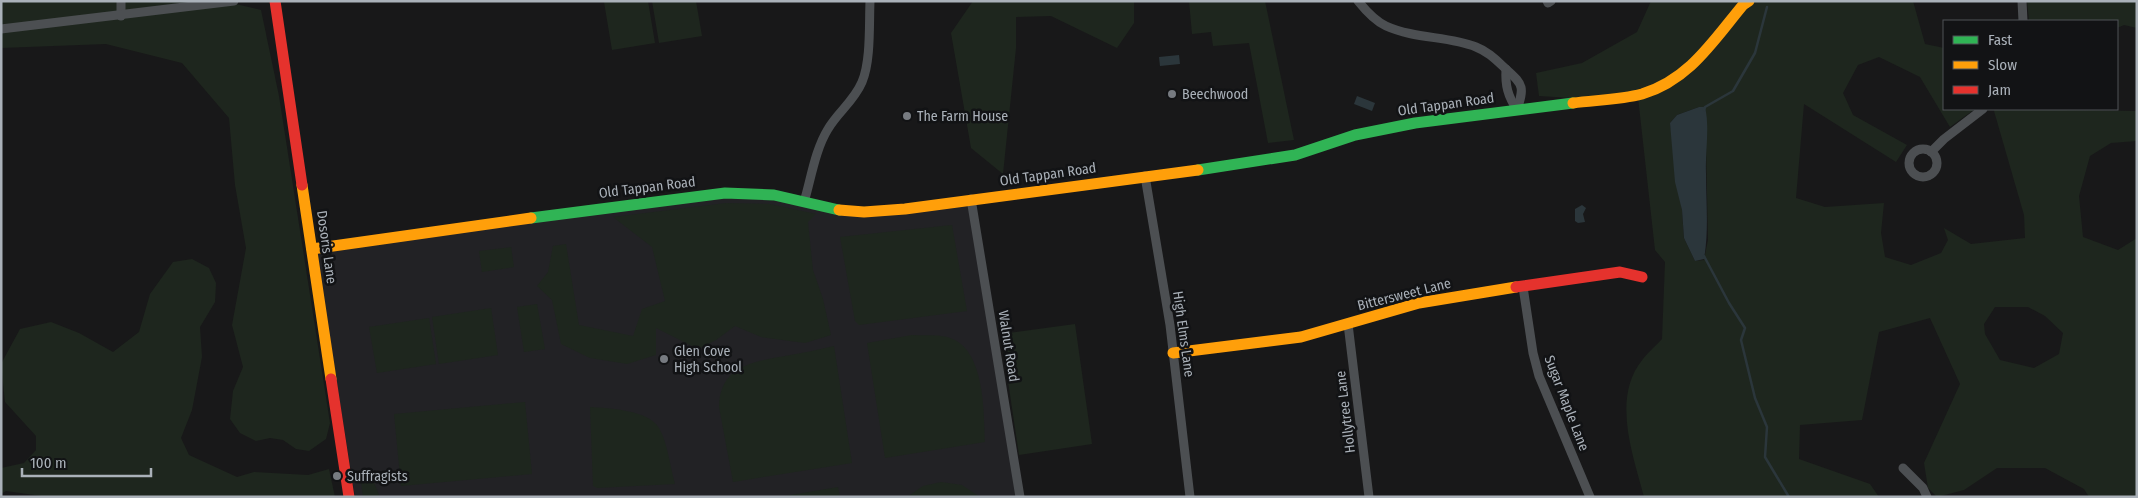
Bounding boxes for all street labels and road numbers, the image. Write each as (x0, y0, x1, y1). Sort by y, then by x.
street label: Old Tappan Road (1397, 89, 1495, 120)
street label: Old Tappan Road (999, 159, 1097, 190)
street label: Old Tappan Road (598, 173, 696, 202)
street label: Dosoris Lane (313, 209, 340, 285)
street label: Bittersweet Lane (1356, 275, 1453, 314)
street label: High Elms Lane (1169, 290, 1198, 378)
street label: Walnut Road (994, 309, 1023, 383)
street label: Sugar Maple Lane (1541, 353, 1593, 453)
street label: Hollytree Lane (1332, 370, 1359, 454)

